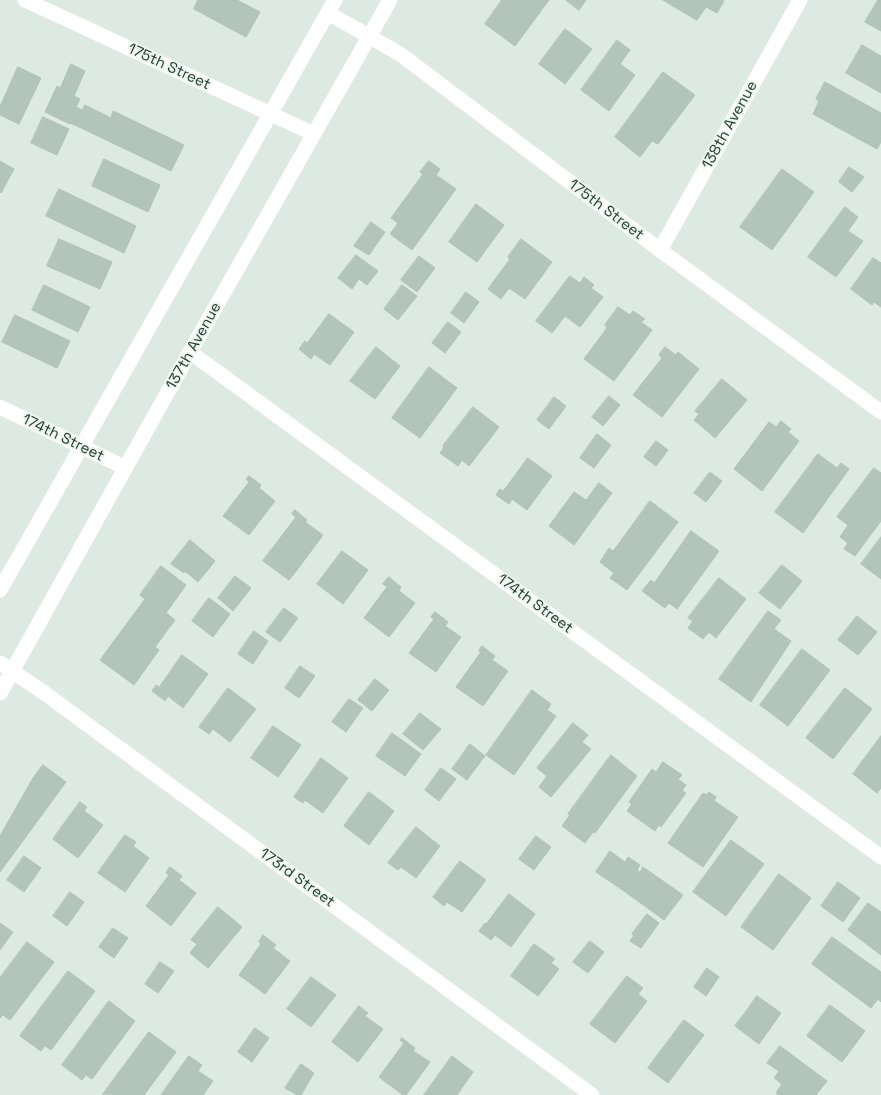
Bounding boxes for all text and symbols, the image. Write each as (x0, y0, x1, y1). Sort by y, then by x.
street label: 175th Street (125, 40, 213, 94)
street label: 138th Avenue (698, 78, 762, 172)
street label: 175th Street (565, 176, 647, 244)
street label: 137th Avenue (163, 299, 225, 393)
street label: 174th Street (19, 410, 107, 466)
street label: 174th Street (494, 571, 576, 637)
street label: 173rd Street (256, 845, 338, 911)

